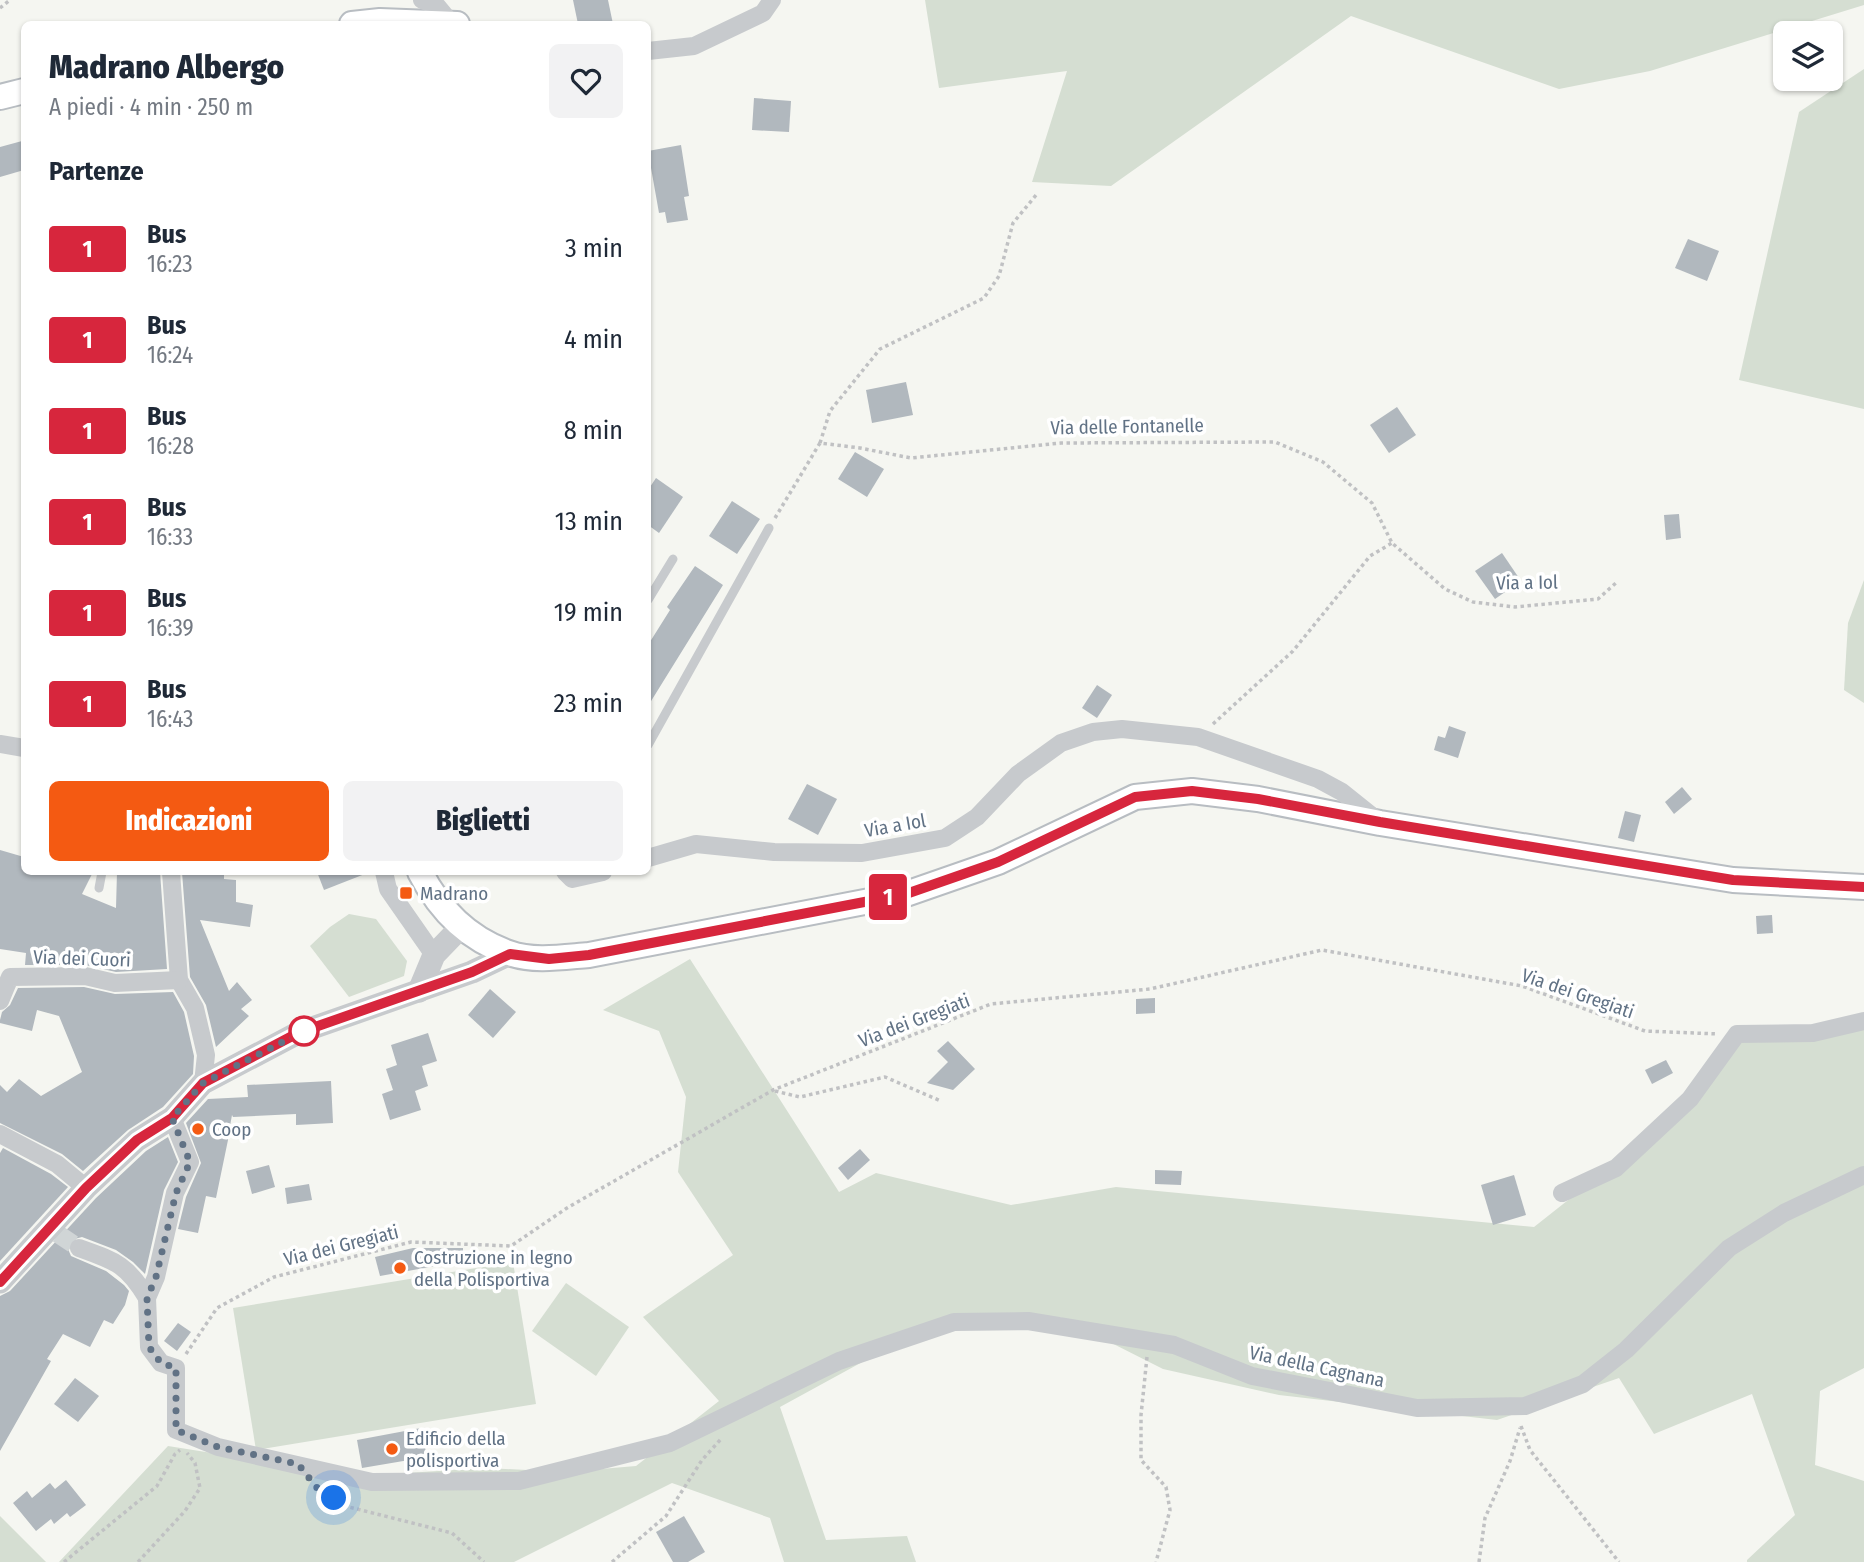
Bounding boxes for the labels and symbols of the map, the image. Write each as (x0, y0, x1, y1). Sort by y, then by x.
street label: Via delle Fontanelle (1050, 414, 1204, 439)
street label: Via a Iol (1496, 570, 1558, 595)
street label: Via a Iol (863, 809, 928, 842)
line badge: 1 (865, 874, 911, 920)
place label: Madrano (420, 882, 488, 905)
marker: Madrano (398, 885, 414, 901)
street label: Via dei Cuori (33, 945, 131, 972)
street label: Via dei Gregiati (1519, 963, 1637, 1023)
street label: Via dei Gregiati (855, 989, 973, 1052)
unlabelled marker (289, 1016, 319, 1046)
place label: Coop (212, 1118, 251, 1141)
marker: Coop (190, 1121, 206, 1137)
street label: Via dei Gregiati (281, 1220, 401, 1271)
place label: Costruzione in legno della Polisportiva (414, 1246, 573, 1291)
marker: Costruzione in legno della Polisportiva (392, 1260, 408, 1276)
street label: Via della Cagnana (1247, 1341, 1387, 1392)
place label: Edificio della polisportiva (406, 1427, 506, 1472)
marker: Edificio della polisportiva (384, 1441, 400, 1457)
your location (316, 1480, 351, 1515)

